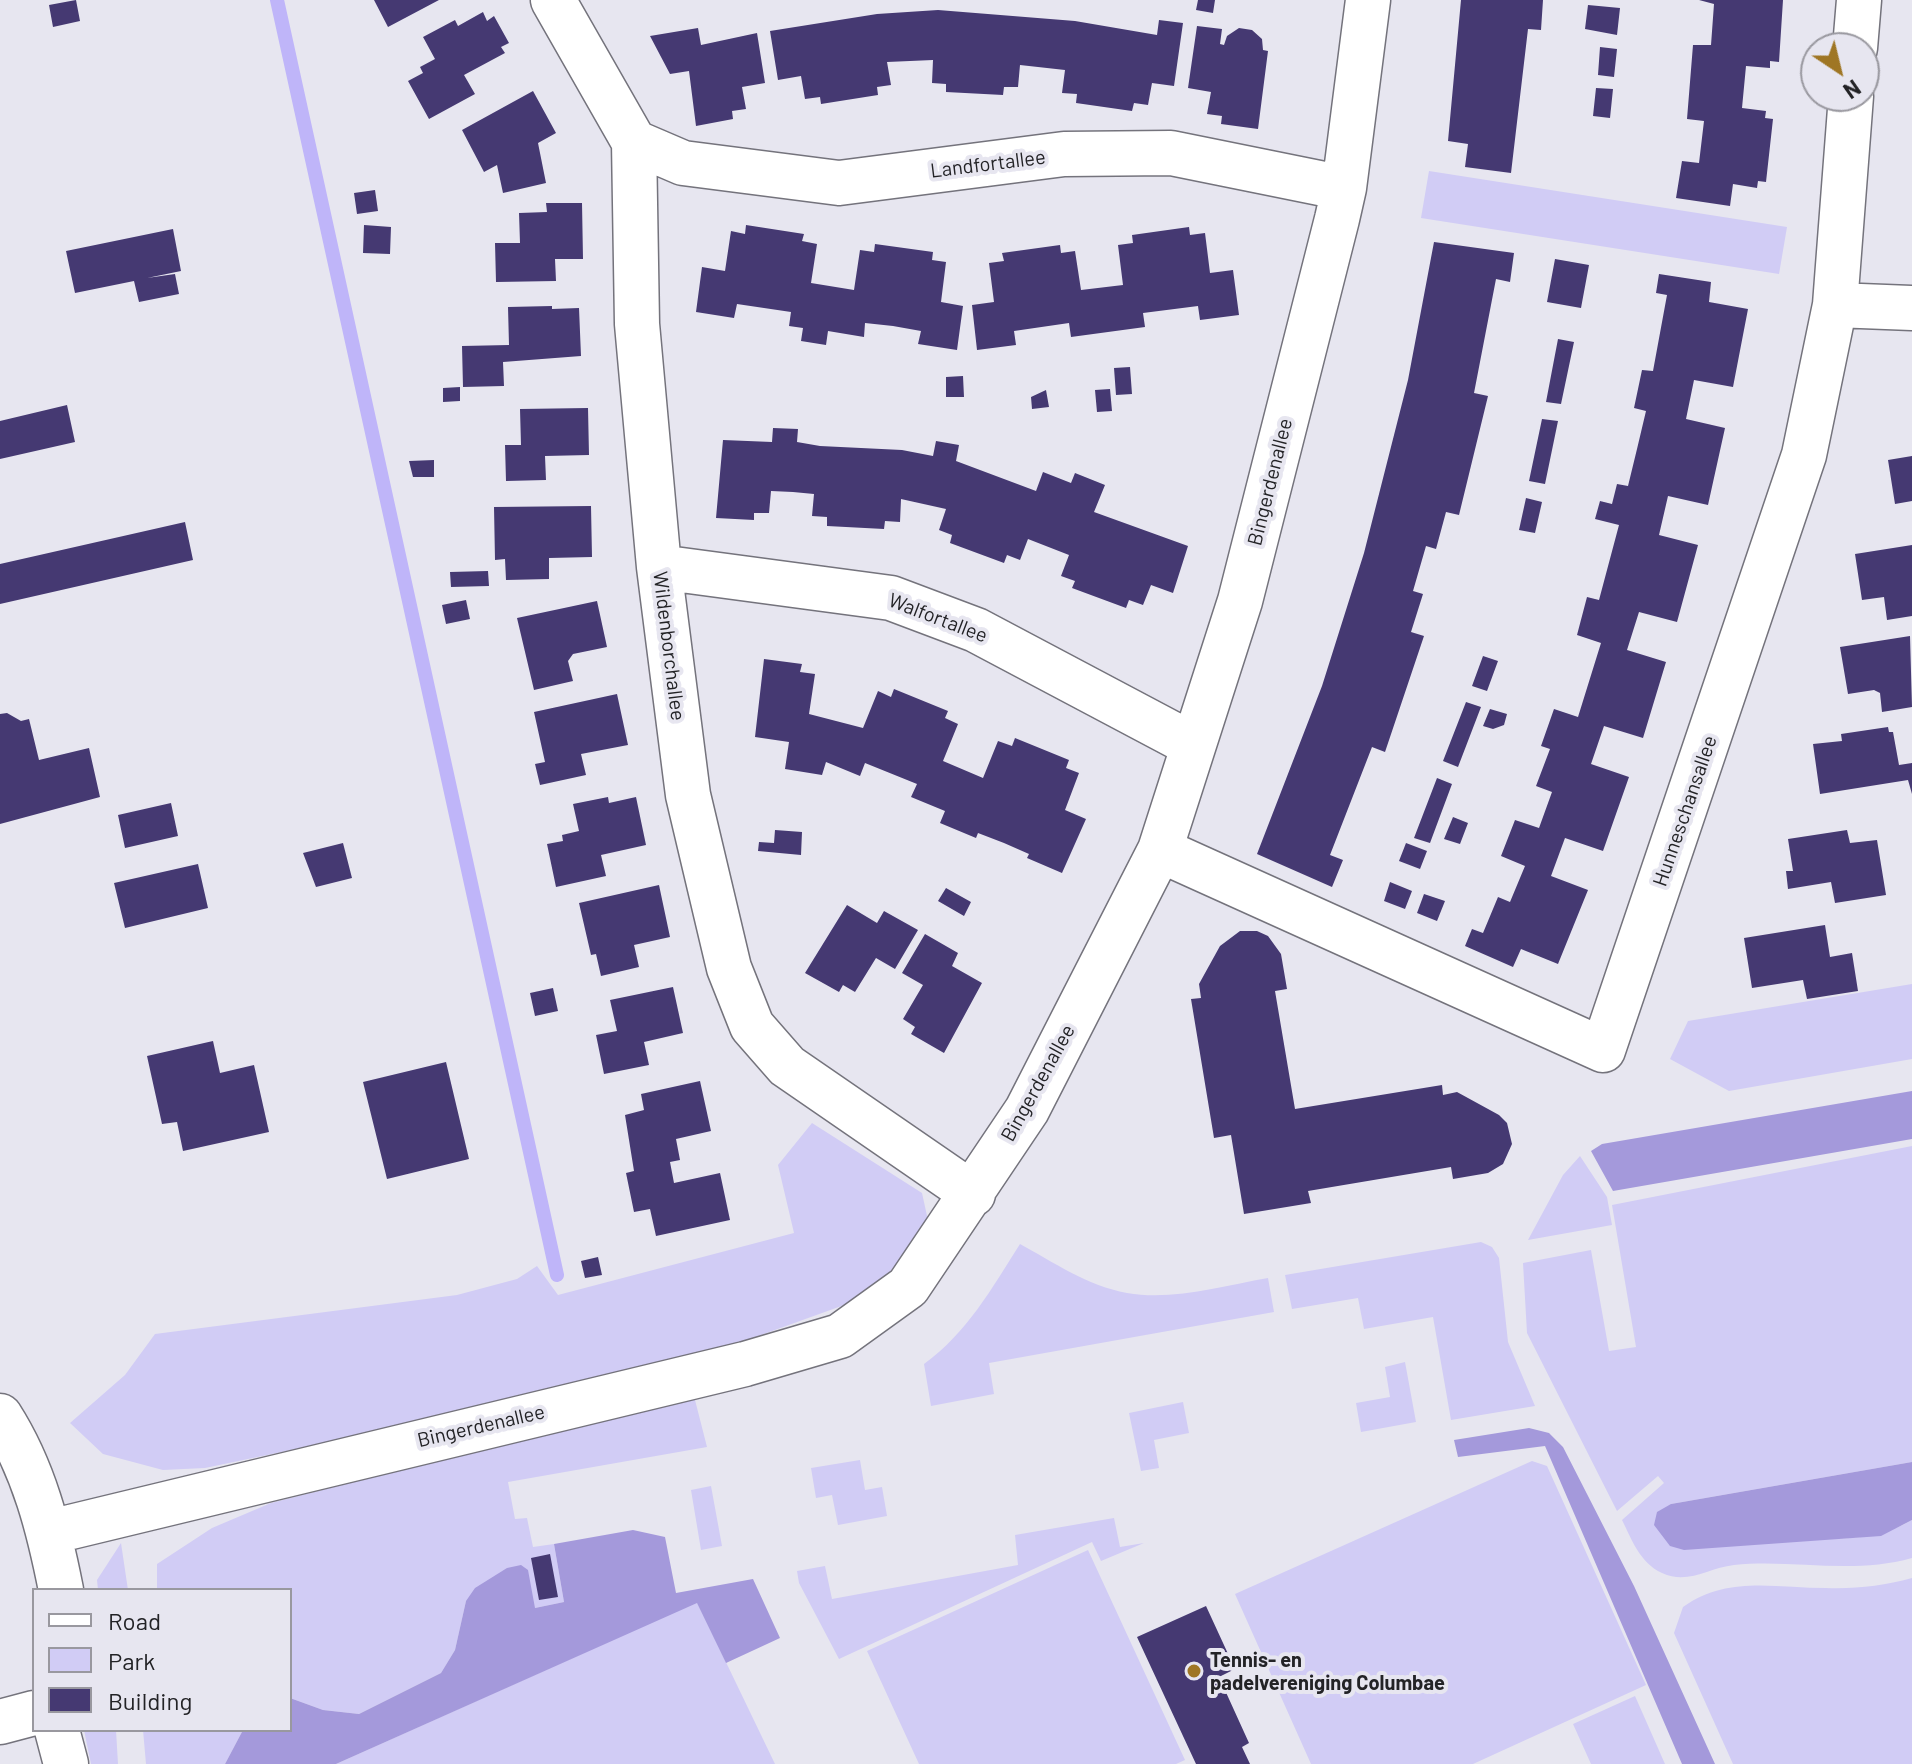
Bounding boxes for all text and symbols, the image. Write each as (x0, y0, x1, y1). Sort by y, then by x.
north arrow (1800, 32, 1880, 112)
text: N (1839, 75, 1866, 105)
street label: Landfortallee (929, 145, 1047, 183)
street label: Bingerdenallee (1243, 416, 1297, 548)
street label: Wildenborchallee (648, 570, 690, 722)
street label: Walfortallee (885, 588, 991, 648)
street label: Hunneschansallee (1648, 732, 1722, 890)
street label: Bingerdenallee (996, 1020, 1080, 1146)
street label: Bingerdenallee (415, 1400, 547, 1452)
legend (32, 1588, 292, 1732)
text: Road (108, 1606, 161, 1635)
text: Park (108, 1646, 155, 1675)
place label: Tennis- en padelvereniging Columbae (1210, 1648, 1445, 1695)
marker: Tennis- en padelvereniging Columbae (1185, 1662, 1203, 1680)
text: Building (108, 1686, 192, 1715)

